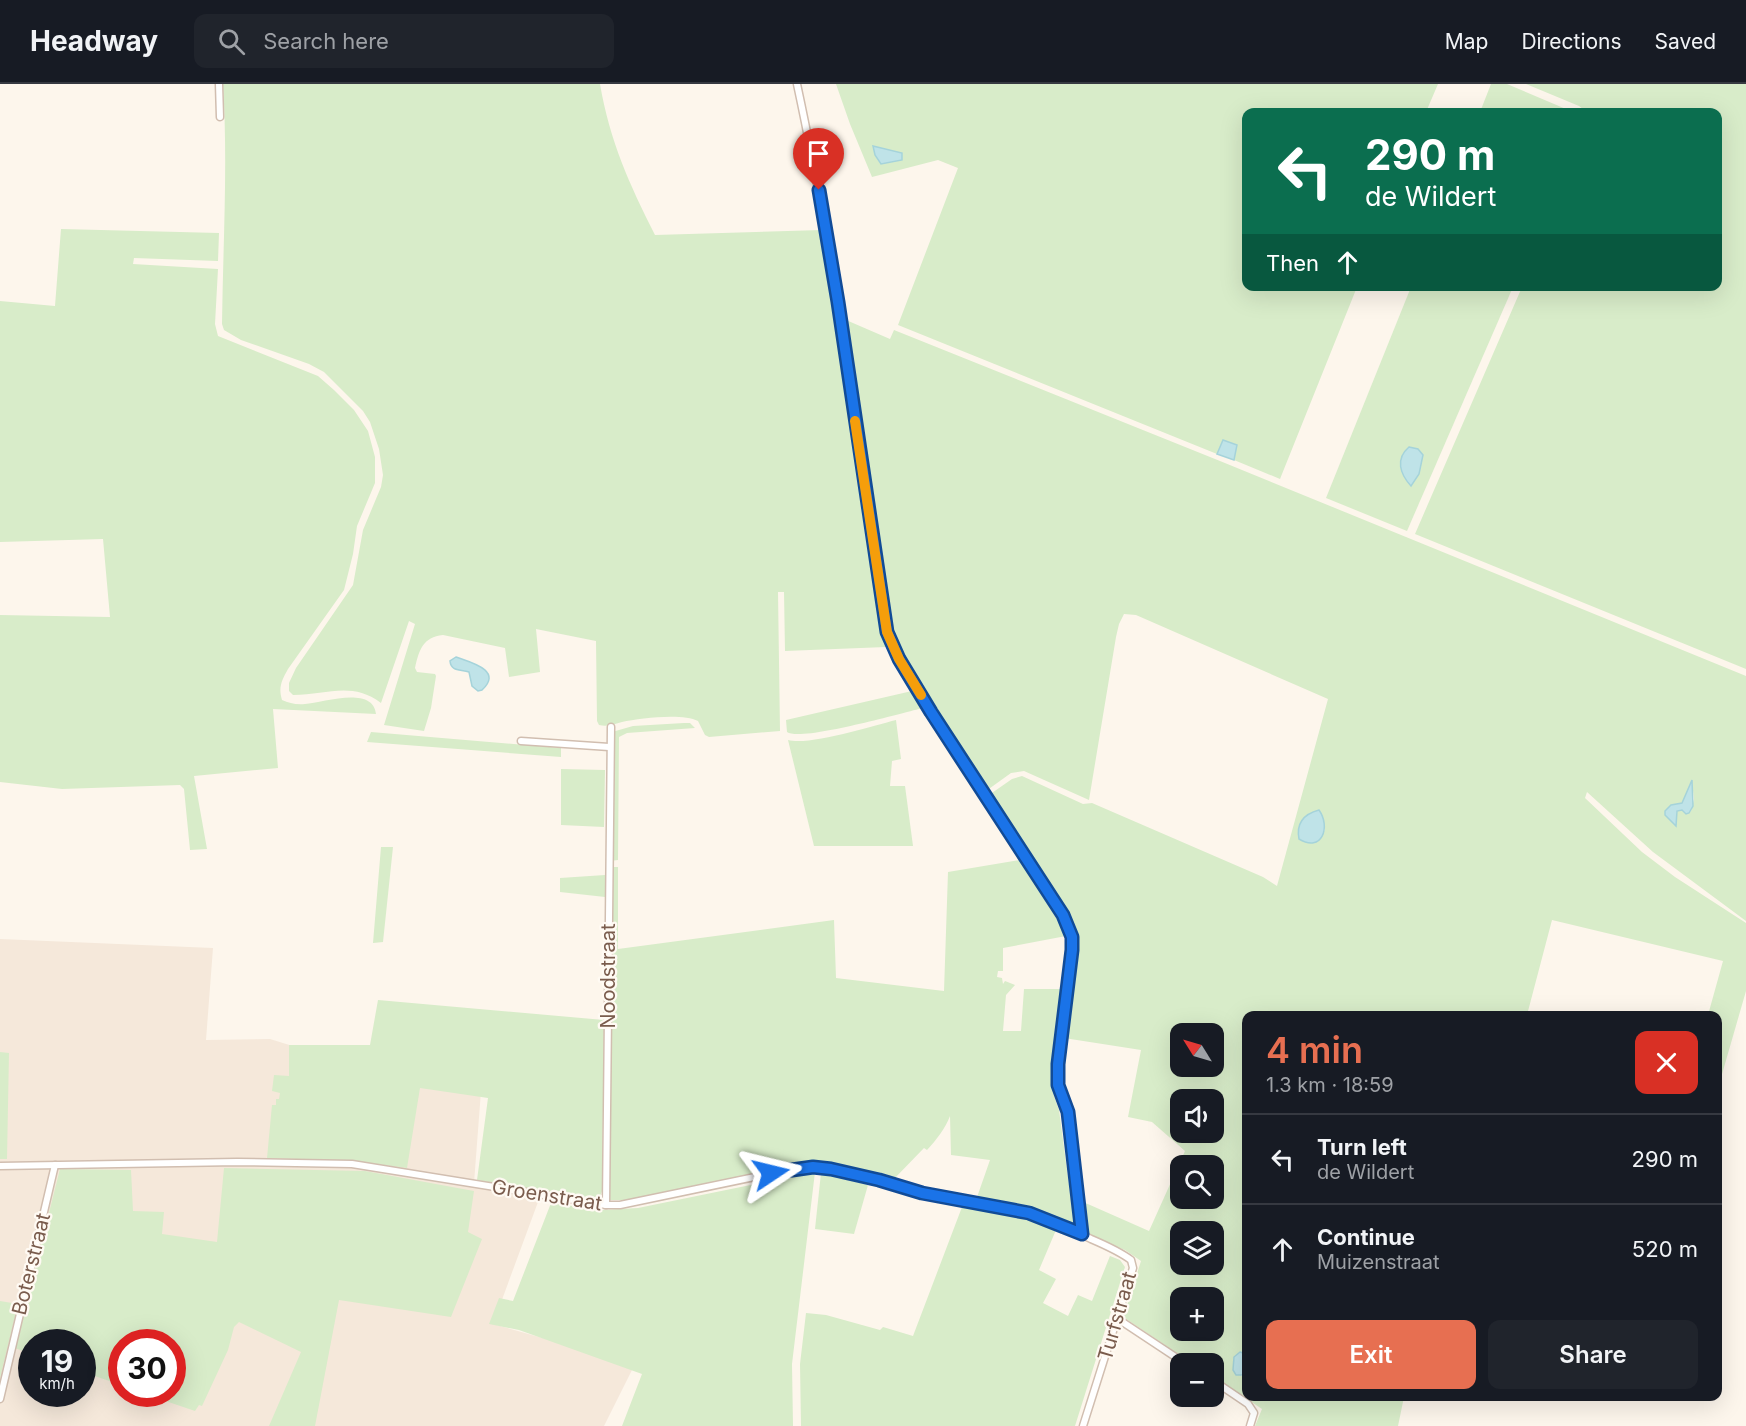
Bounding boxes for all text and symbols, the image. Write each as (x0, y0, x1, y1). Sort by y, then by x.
search box (194, 14, 614, 68)
text: Headway (30, 24, 158, 58)
icon: search (215, 25, 248, 58)
text: Search here (263, 28, 389, 54)
text: Map (1445, 29, 1488, 54)
text: Directions (1521, 29, 1622, 54)
text: Saved (1655, 29, 1716, 54)
pin (793, 128, 844, 190)
text: 290 m (1365, 129, 1495, 180)
icon: left (1266, 132, 1344, 210)
icon: arrive (802, 137, 835, 170)
text: de Wildert (1365, 180, 1496, 213)
icon: ahead (1331, 246, 1364, 279)
text: Then (1266, 250, 1319, 276)
street label: Noodstraat (596, 923, 620, 1028)
north arrow (1170, 1023, 1224, 1077)
map controls (1170, 1023, 1224, 1407)
text: 4 min (1266, 1028, 1363, 1072)
button: close (1635, 1031, 1698, 1094)
text: 1.3 km · 18:59 (1266, 1073, 1394, 1097)
button: sound (1170, 1089, 1224, 1143)
text: Turn left (1317, 1134, 1407, 1160)
position arrow (739, 1141, 803, 1205)
icon: left (1266, 1143, 1299, 1176)
text: 290 m (1632, 1146, 1698, 1172)
button: search (1170, 1155, 1224, 1209)
text: de Wildert (1317, 1160, 1414, 1184)
street label: Groenstraat (490, 1174, 604, 1216)
street label: Boterstraat (7, 1210, 55, 1317)
button: layers (1170, 1221, 1224, 1275)
text: Continue (1317, 1224, 1415, 1250)
icon: ahead (1266, 1233, 1299, 1266)
text: 520 m (1632, 1236, 1698, 1262)
text: Muizenstraat (1317, 1250, 1440, 1274)
street label: Turfstraat (1093, 1268, 1141, 1363)
button: + (1170, 1287, 1224, 1341)
button: Exit (1266, 1320, 1476, 1389)
button: Share (1488, 1320, 1698, 1389)
speed limit sign: 30 (108, 1329, 186, 1407)
text: 19 (41, 1343, 73, 1379)
button: − (1170, 1353, 1224, 1407)
text: km/h (39, 1374, 75, 1393)

